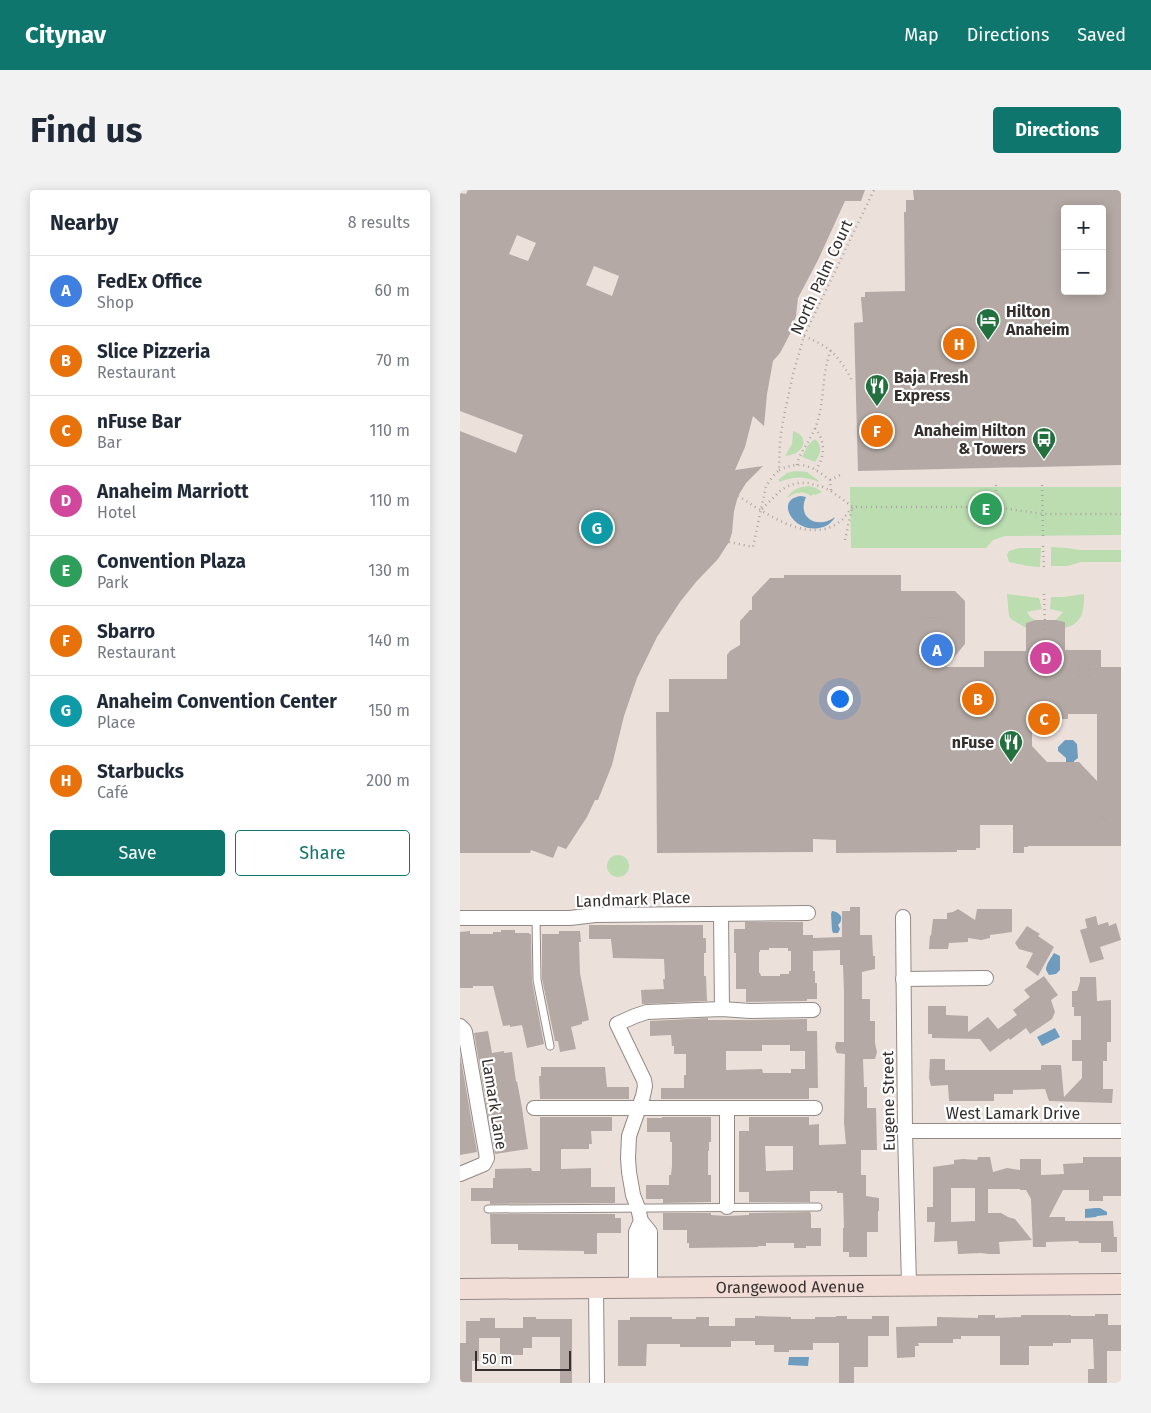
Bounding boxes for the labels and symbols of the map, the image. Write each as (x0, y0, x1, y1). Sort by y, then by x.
street label: North Palm Court (786, 216, 857, 338)
place label: Hilton Anaheim (1005, 302, 1070, 339)
hotel icon: Hilton Anaheim (975, 307, 1001, 341)
pin: H (943, 325, 975, 363)
place label: Baja Fresh Express (894, 368, 969, 405)
restaurant icon: Baja Fresh Express (864, 373, 890, 407)
pin: F (861, 412, 893, 450)
place label: Anaheim Hilton & Towers (913, 421, 1026, 458)
bus stop icon: Anaheim Hilton & Towers (1031, 426, 1057, 460)
pin: E (970, 490, 1002, 528)
pin: G (581, 509, 613, 547)
pin: A (921, 631, 953, 669)
pin: D (1030, 639, 1062, 677)
pin: B (962, 680, 994, 718)
your location (827, 686, 853, 712)
pin: C (1028, 700, 1060, 738)
restaurant icon: nFuse (998, 729, 1024, 763)
place label: nFuse (952, 733, 994, 752)
street label: Landmark Place (575, 888, 691, 911)
street label: Eugene Street (878, 1051, 899, 1151)
street label: Lamark Lane (478, 1057, 511, 1151)
street label: West Lamark Drive (946, 1104, 1080, 1123)
street label: Orangewood Avenue (716, 1277, 864, 1297)
scale bar (475, 1348, 571, 1371)

